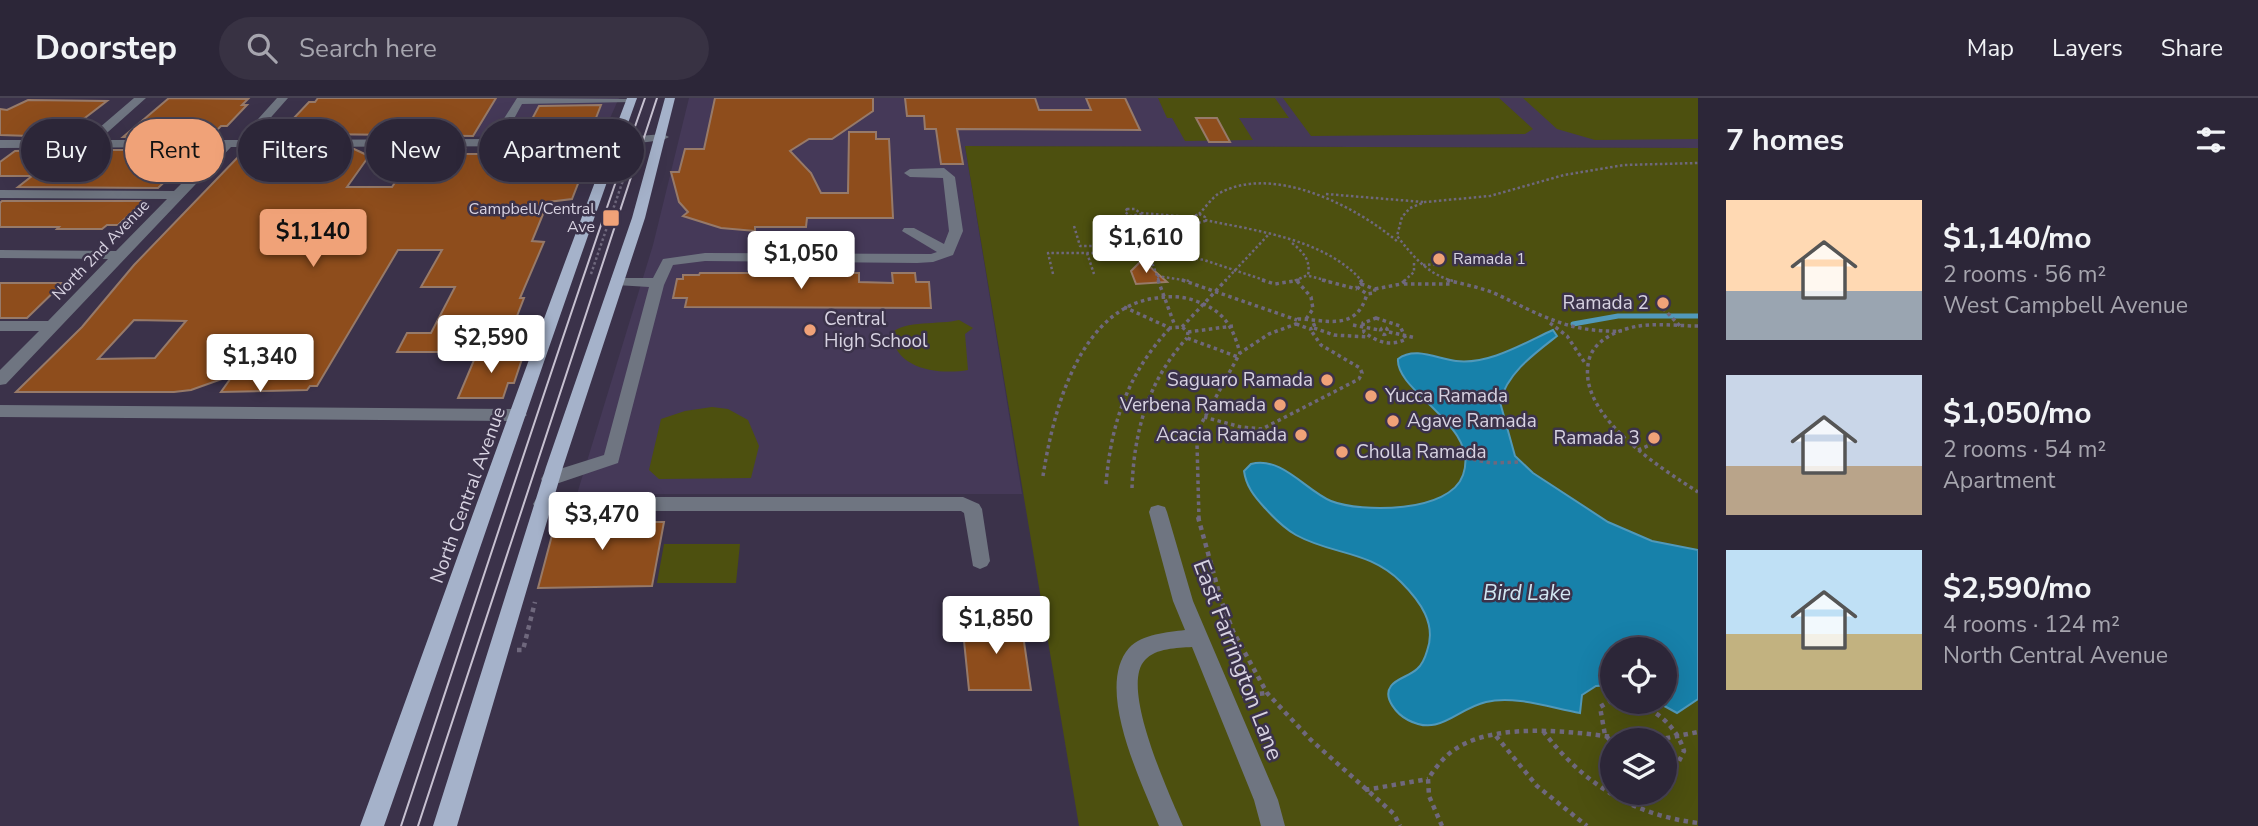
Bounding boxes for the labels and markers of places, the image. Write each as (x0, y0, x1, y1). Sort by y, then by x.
place label: Campbell/Central Ave (468, 198, 595, 238)
marker: Campbell/Central Ave (601, 208, 621, 228)
pin: $1,140 (256, 209, 370, 269)
pin: $1,610 (1089, 216, 1203, 275)
pin: $1,050 (744, 232, 858, 291)
place label: Ramada 1 (1453, 248, 1526, 270)
marker: Ramada 1 (1431, 251, 1447, 267)
place label: Ramada 2 (1562, 290, 1649, 316)
marker: Ramada 2 (1655, 295, 1671, 311)
place label: Central High School (824, 306, 928, 354)
pin: $2,590 (434, 316, 548, 375)
marker: Central High School (802, 322, 818, 338)
pin: $1,340 (203, 334, 317, 394)
place label: Saguaro Ramada (1167, 367, 1313, 393)
marker: Saguaro Ramada (1319, 372, 1335, 388)
place label: Yucca Ramada (1384, 383, 1508, 409)
marker: Yucca Ramada (1363, 388, 1379, 404)
place label: Verbena Ramada (1119, 392, 1266, 418)
marker: Verbena Ramada (1272, 397, 1288, 413)
place label: Agave Ramada (1407, 408, 1537, 434)
marker: Agave Ramada (1385, 413, 1401, 429)
place label: Acacia Ramada (1156, 422, 1287, 448)
place label: Ramada 3 (1553, 425, 1640, 451)
marker: Acacia Ramada (1293, 427, 1309, 443)
marker: Ramada 3 (1646, 430, 1662, 446)
place label: Cholla Ramada (1356, 439, 1487, 465)
marker: Cholla Ramada (1334, 444, 1350, 460)
pin: $3,470 (545, 492, 659, 552)
pin: $1,850 (939, 596, 1053, 656)

